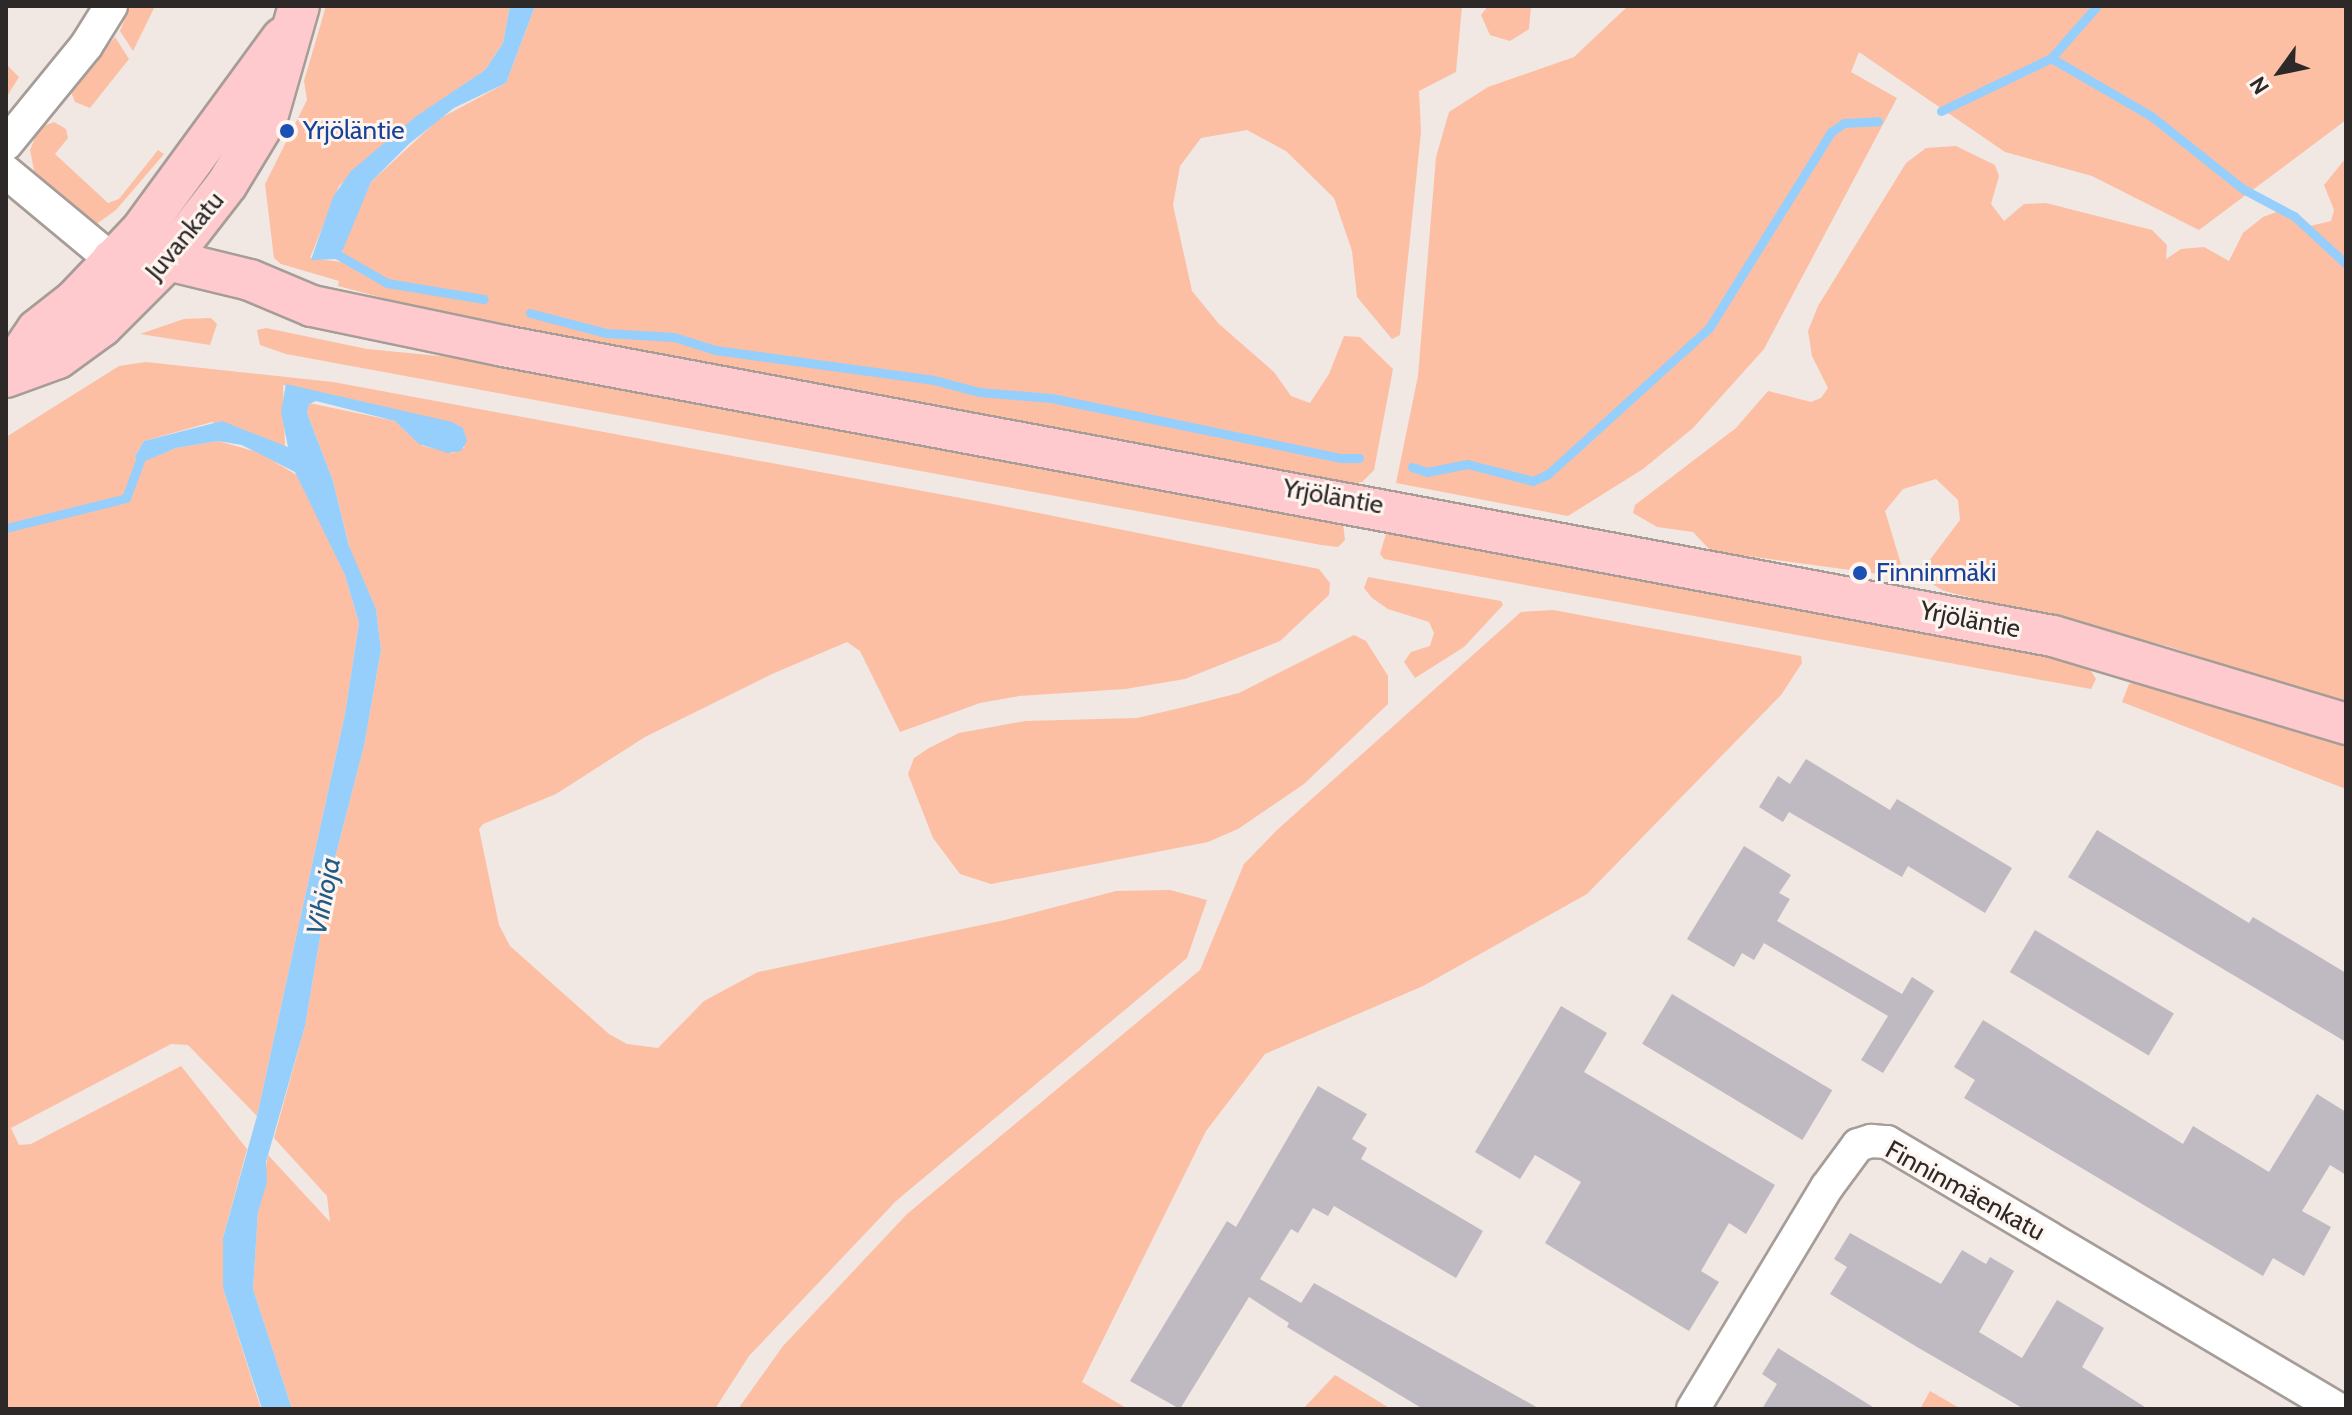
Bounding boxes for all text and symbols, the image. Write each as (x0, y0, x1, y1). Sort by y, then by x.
north arrow (2240, 32, 2320, 112)
text: N (2244, 71, 2275, 99)
place label: Yrjöläntie (303, 115, 405, 147)
marker: Yrjöläntie (278, 122, 296, 140)
street label: Juvankatu (139, 185, 231, 287)
street label: Yrjöläntie (1280, 473, 1386, 521)
place label: Finninmäki (1876, 557, 1996, 589)
marker: Finninmäki (1851, 564, 1869, 582)
street label: Yrjöläntie (1917, 595, 2023, 645)
water label: Vihioja (299, 854, 347, 938)
street label: Finninmäenkatu (1880, 1134, 2050, 1248)

